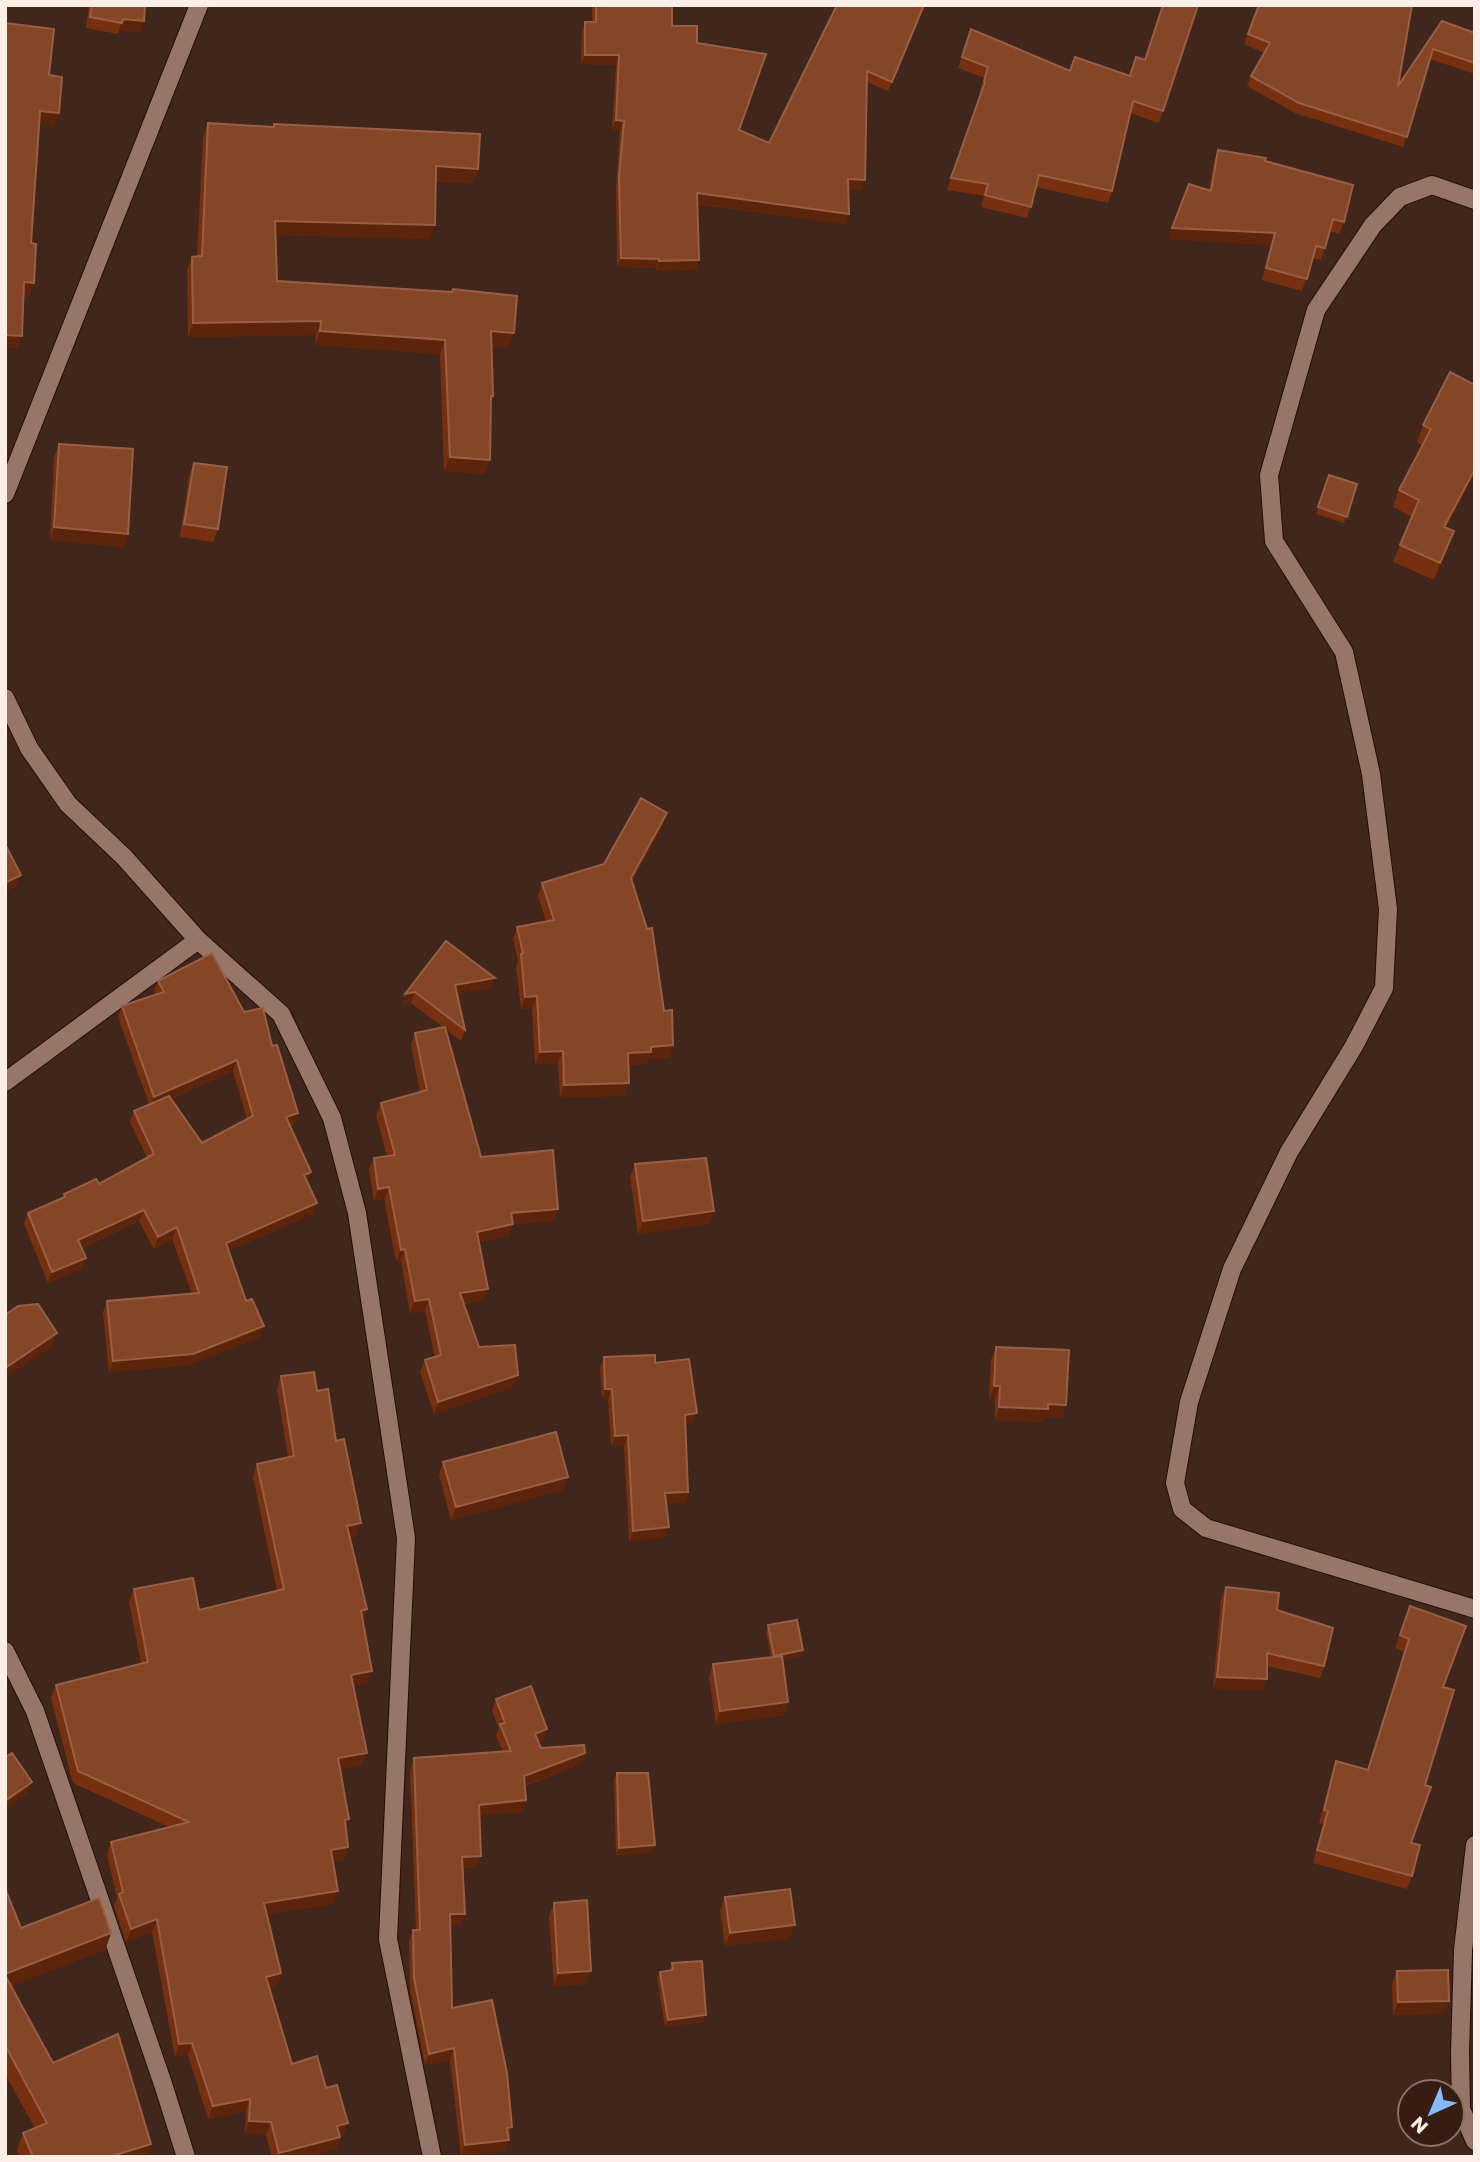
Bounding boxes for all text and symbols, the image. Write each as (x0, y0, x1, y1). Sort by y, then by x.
north arrow (1396, 2078, 1466, 2148)
text: N (1405, 2110, 1434, 2140)

